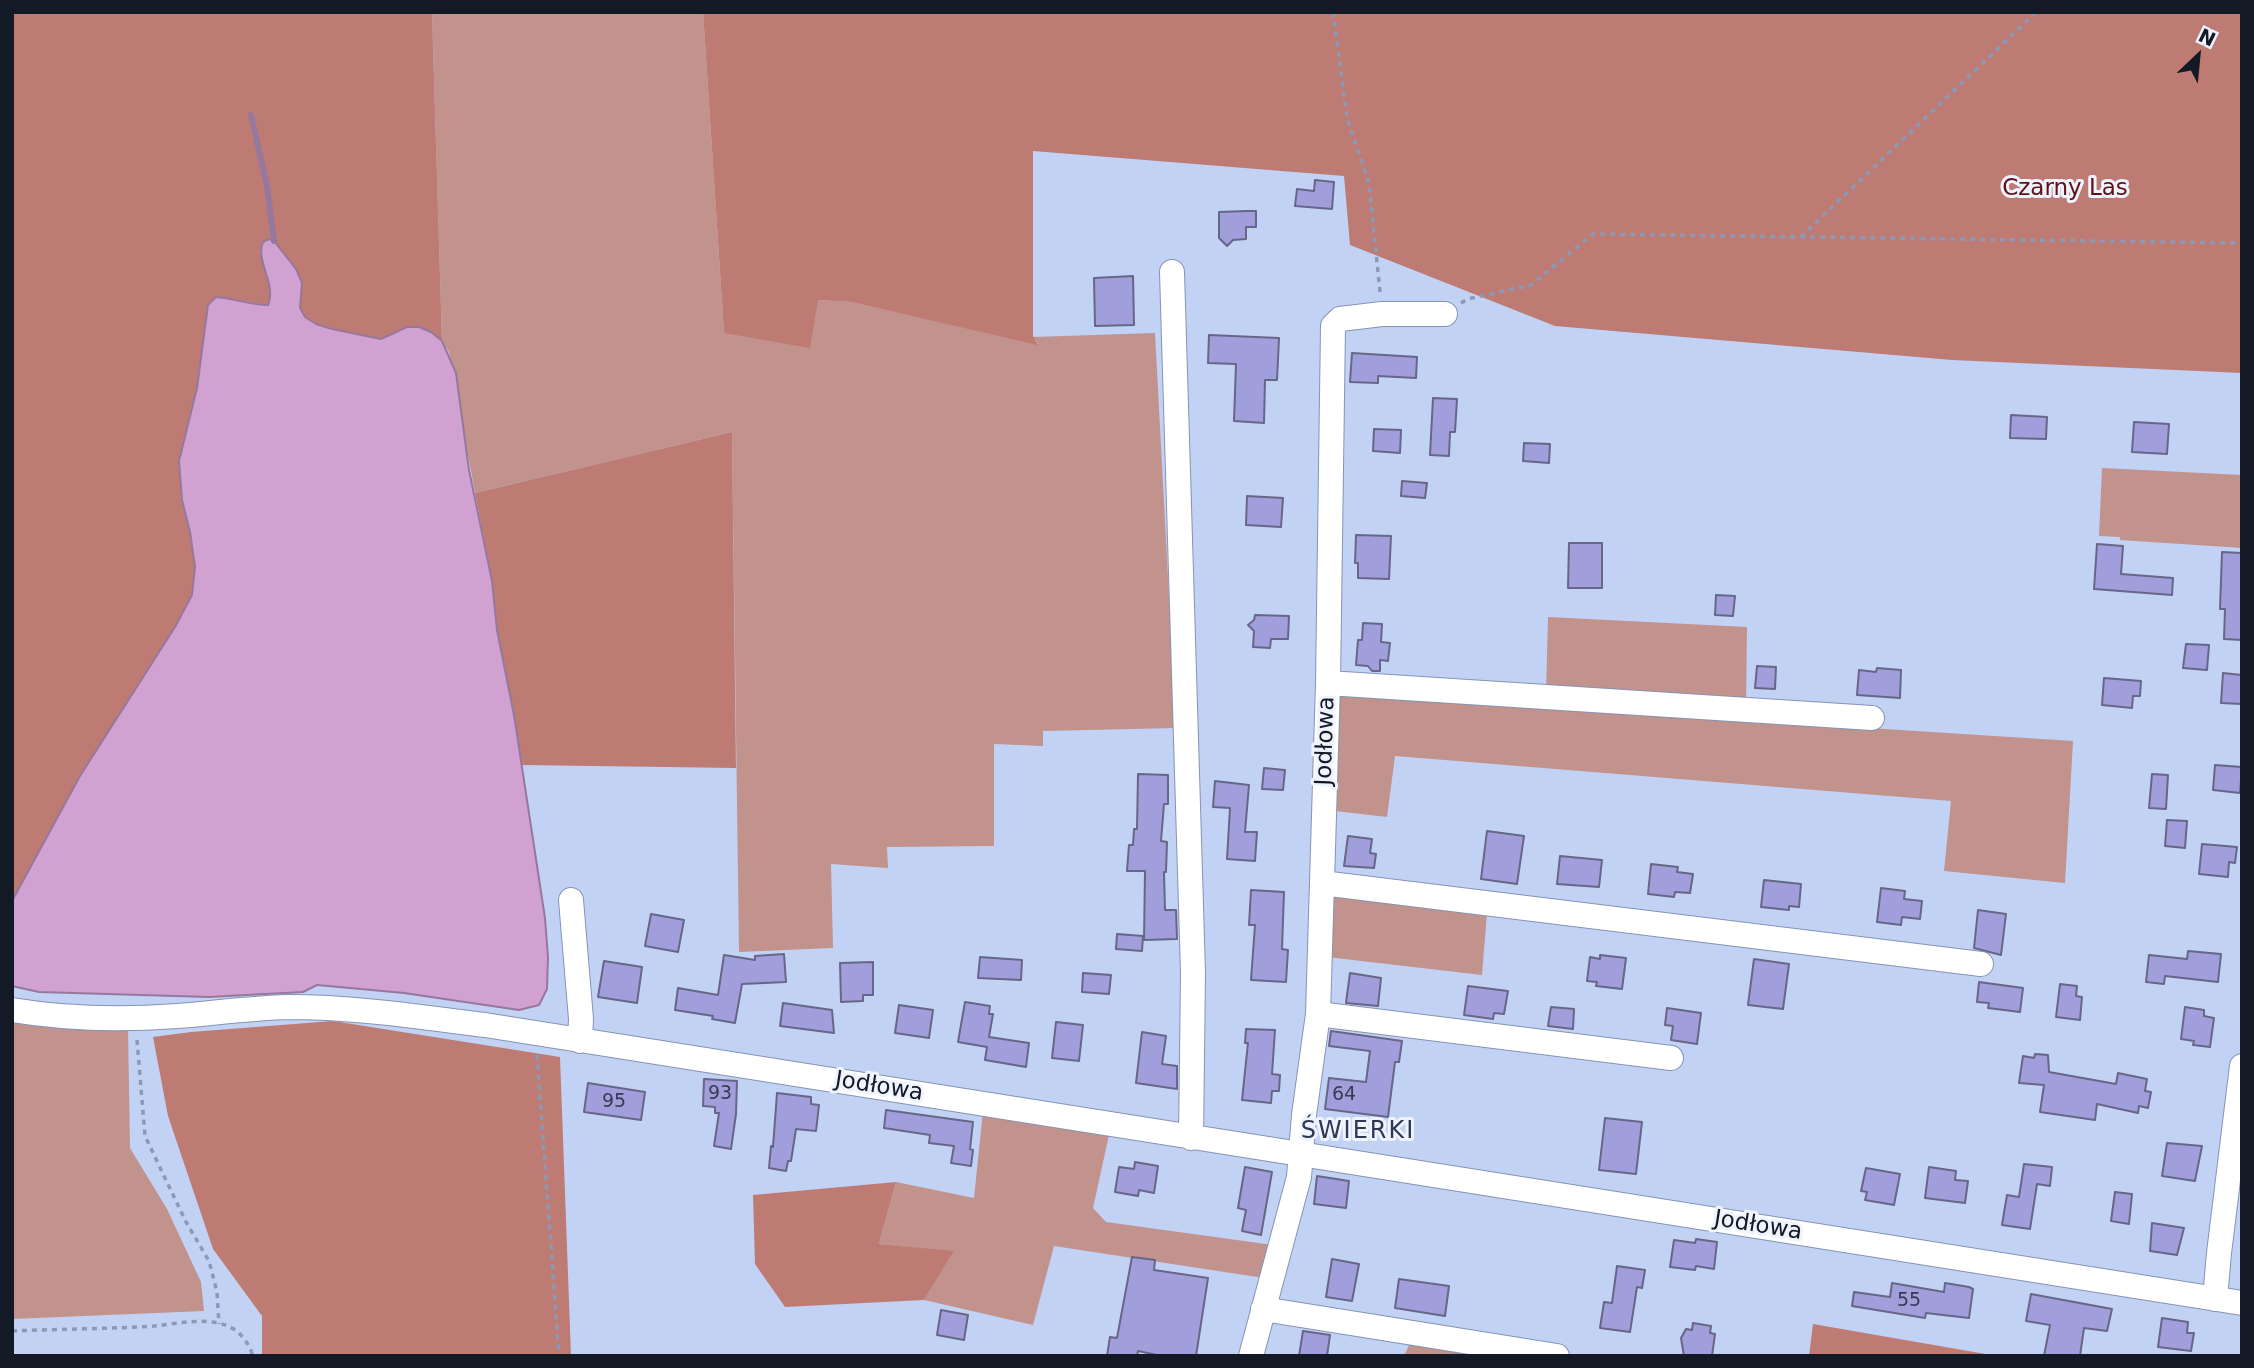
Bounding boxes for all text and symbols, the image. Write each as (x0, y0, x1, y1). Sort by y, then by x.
north arrow (2163, 21, 2233, 91)
text: N (2195, 24, 2219, 50)
park label: Czarny Las (2002, 175, 2128, 203)
street label: Jodłowa (1311, 696, 1341, 786)
street label: Jodłowa (833, 1066, 925, 1108)
house number: 93 (708, 1083, 732, 1105)
house number: 64 (1332, 1084, 1356, 1106)
house number: 95 (602, 1091, 626, 1113)
district label: ŚWIERKI (1302, 1118, 1414, 1146)
street label: Jodłowa (1712, 1205, 1804, 1247)
house number: 55 (1897, 1290, 1921, 1312)

